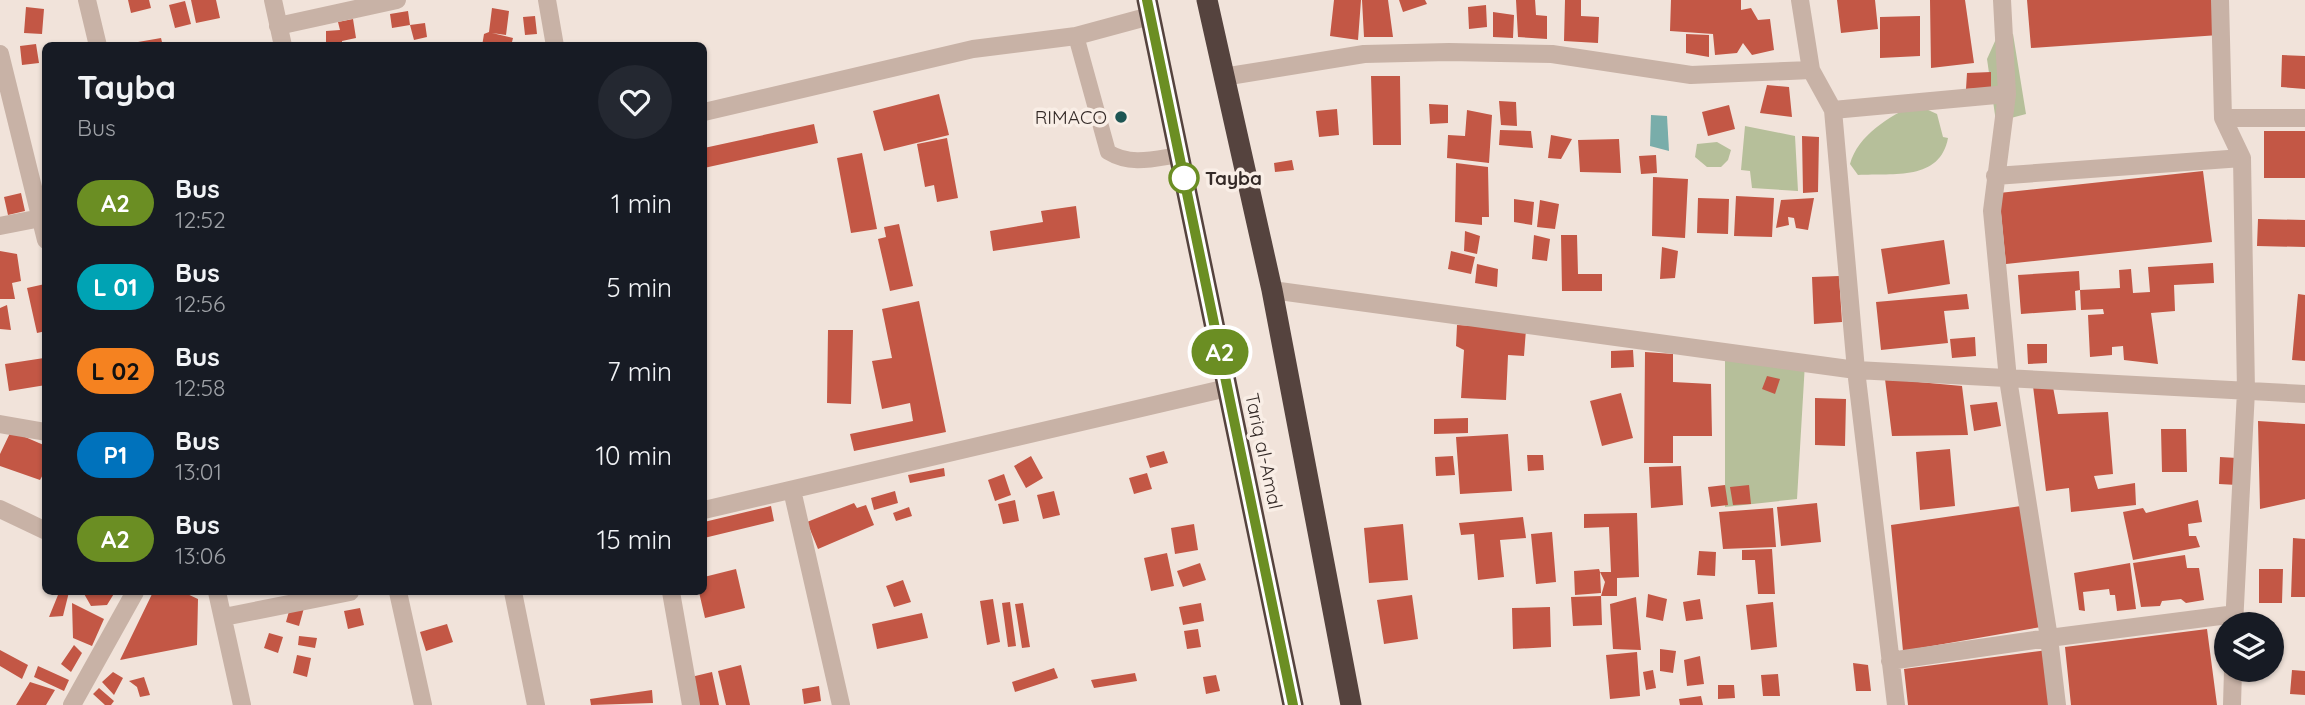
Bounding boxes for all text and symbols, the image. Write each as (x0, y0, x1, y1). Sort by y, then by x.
button: heart (598, 65, 672, 139)
text: Tayba (77, 66, 176, 107)
place label: RIMACO (1035, 105, 1107, 129)
marker: RIMACO (1113, 109, 1129, 125)
text: Bus (77, 113, 116, 142)
marker: Tayba (1169, 163, 1199, 193)
place label: Tayba (1205, 166, 1262, 190)
text: Bus (175, 172, 220, 205)
text: 1 min (611, 187, 672, 220)
text: A2 (101, 188, 130, 218)
text: 12:52 (175, 205, 226, 234)
text: Bus (175, 256, 220, 289)
text: 5 min (606, 271, 672, 304)
text: L 01 (93, 272, 138, 302)
text: 12:56 (175, 289, 225, 318)
line badge: A2 (1188, 329, 1252, 375)
text: A2 (1206, 337, 1235, 367)
text: Bus (175, 340, 220, 373)
text: 7 min (607, 355, 672, 388)
text: L 02 (91, 356, 140, 386)
text: 12:58 (175, 373, 226, 402)
street label: Tariq al-Amal (1240, 391, 1288, 511)
text: Bus (175, 424, 220, 457)
text: 10 min (596, 439, 672, 472)
text: P1 (104, 440, 127, 470)
text: 13:01 (175, 457, 222, 486)
text: Bus (175, 508, 220, 541)
text: 15 min (597, 523, 672, 556)
text: A2 (101, 524, 130, 554)
text: 13:06 (175, 541, 226, 570)
map controls (2214, 612, 2284, 682)
button: layers (2214, 612, 2284, 682)

